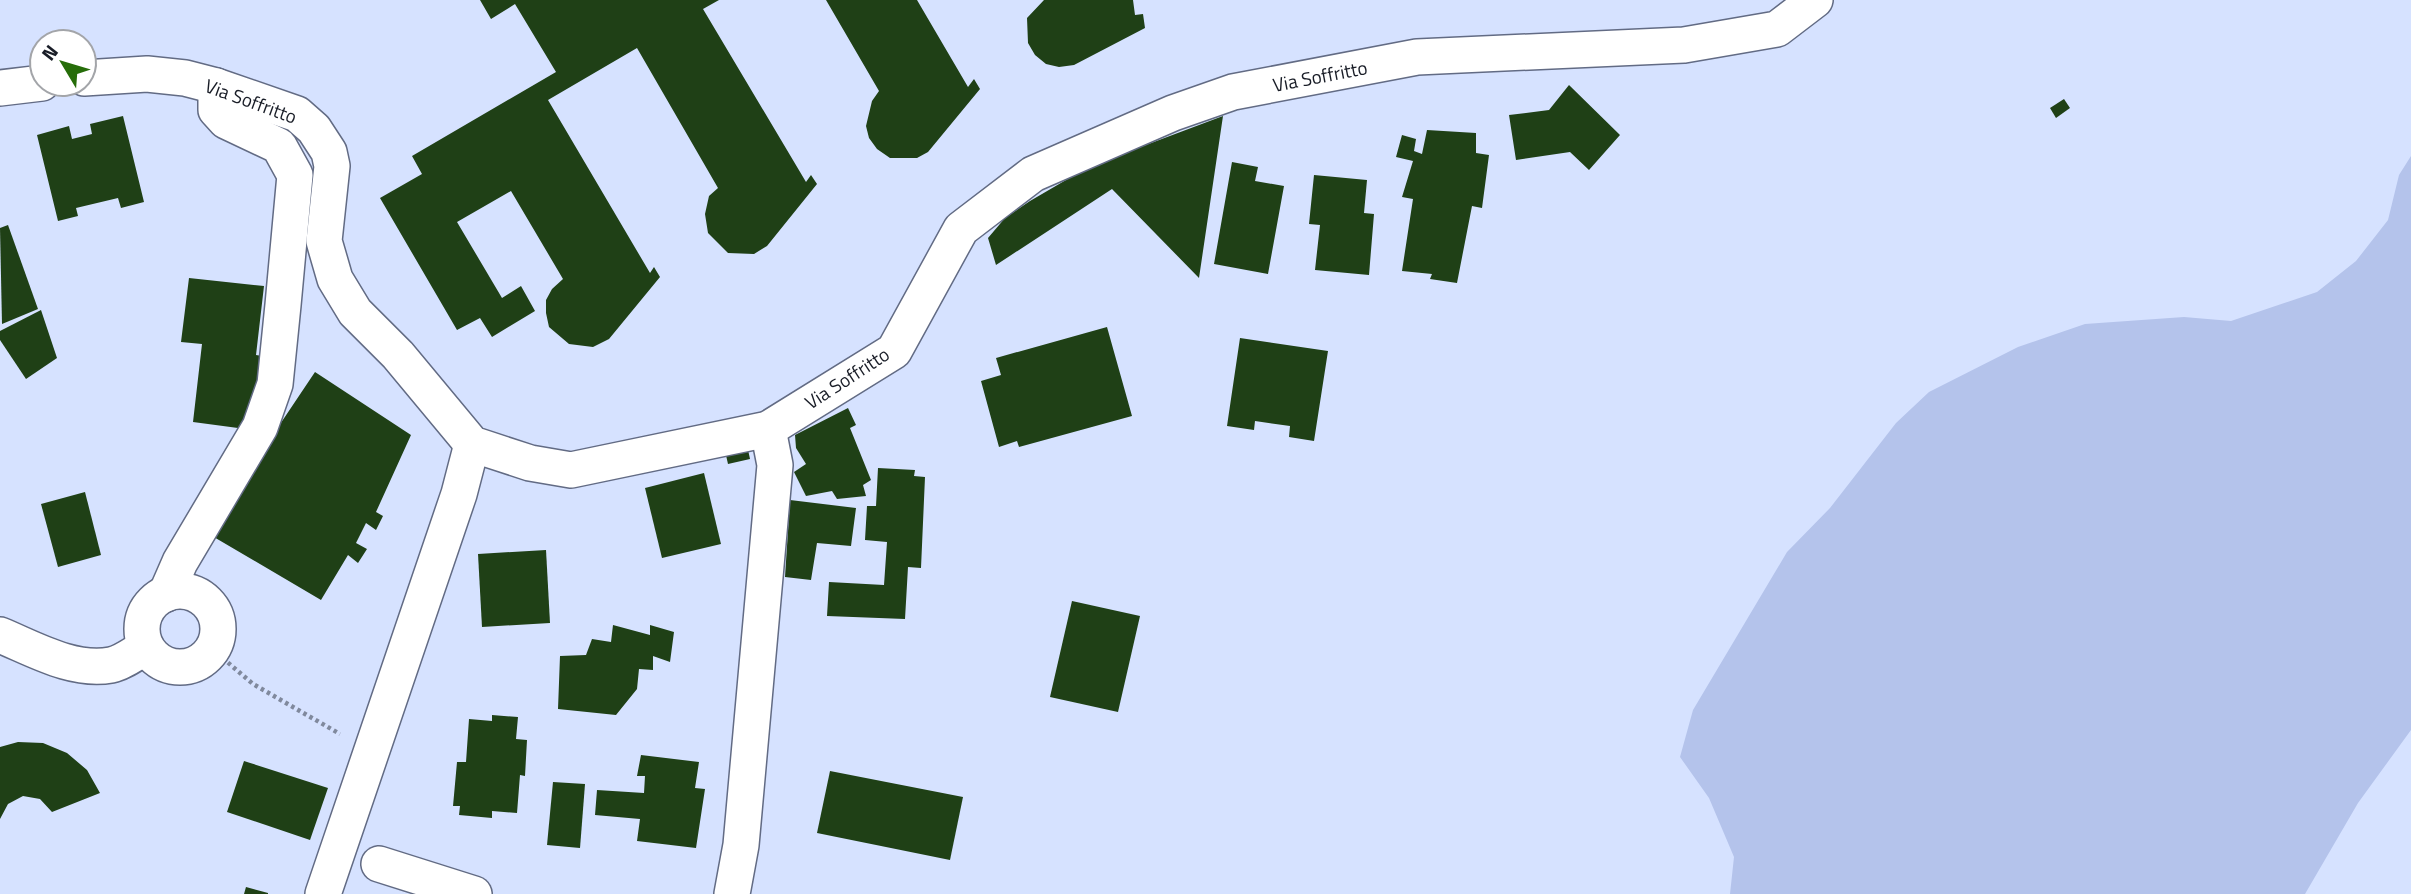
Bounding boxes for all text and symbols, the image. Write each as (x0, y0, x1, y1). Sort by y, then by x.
north arrow (28, 28, 98, 98)
text: N (34, 38, 65, 66)
street label: Via Soffritto (1270, 52, 1370, 99)
street label: Via Soffritto (201, 70, 301, 131)
street label: Via Soffritto (799, 339, 895, 416)

